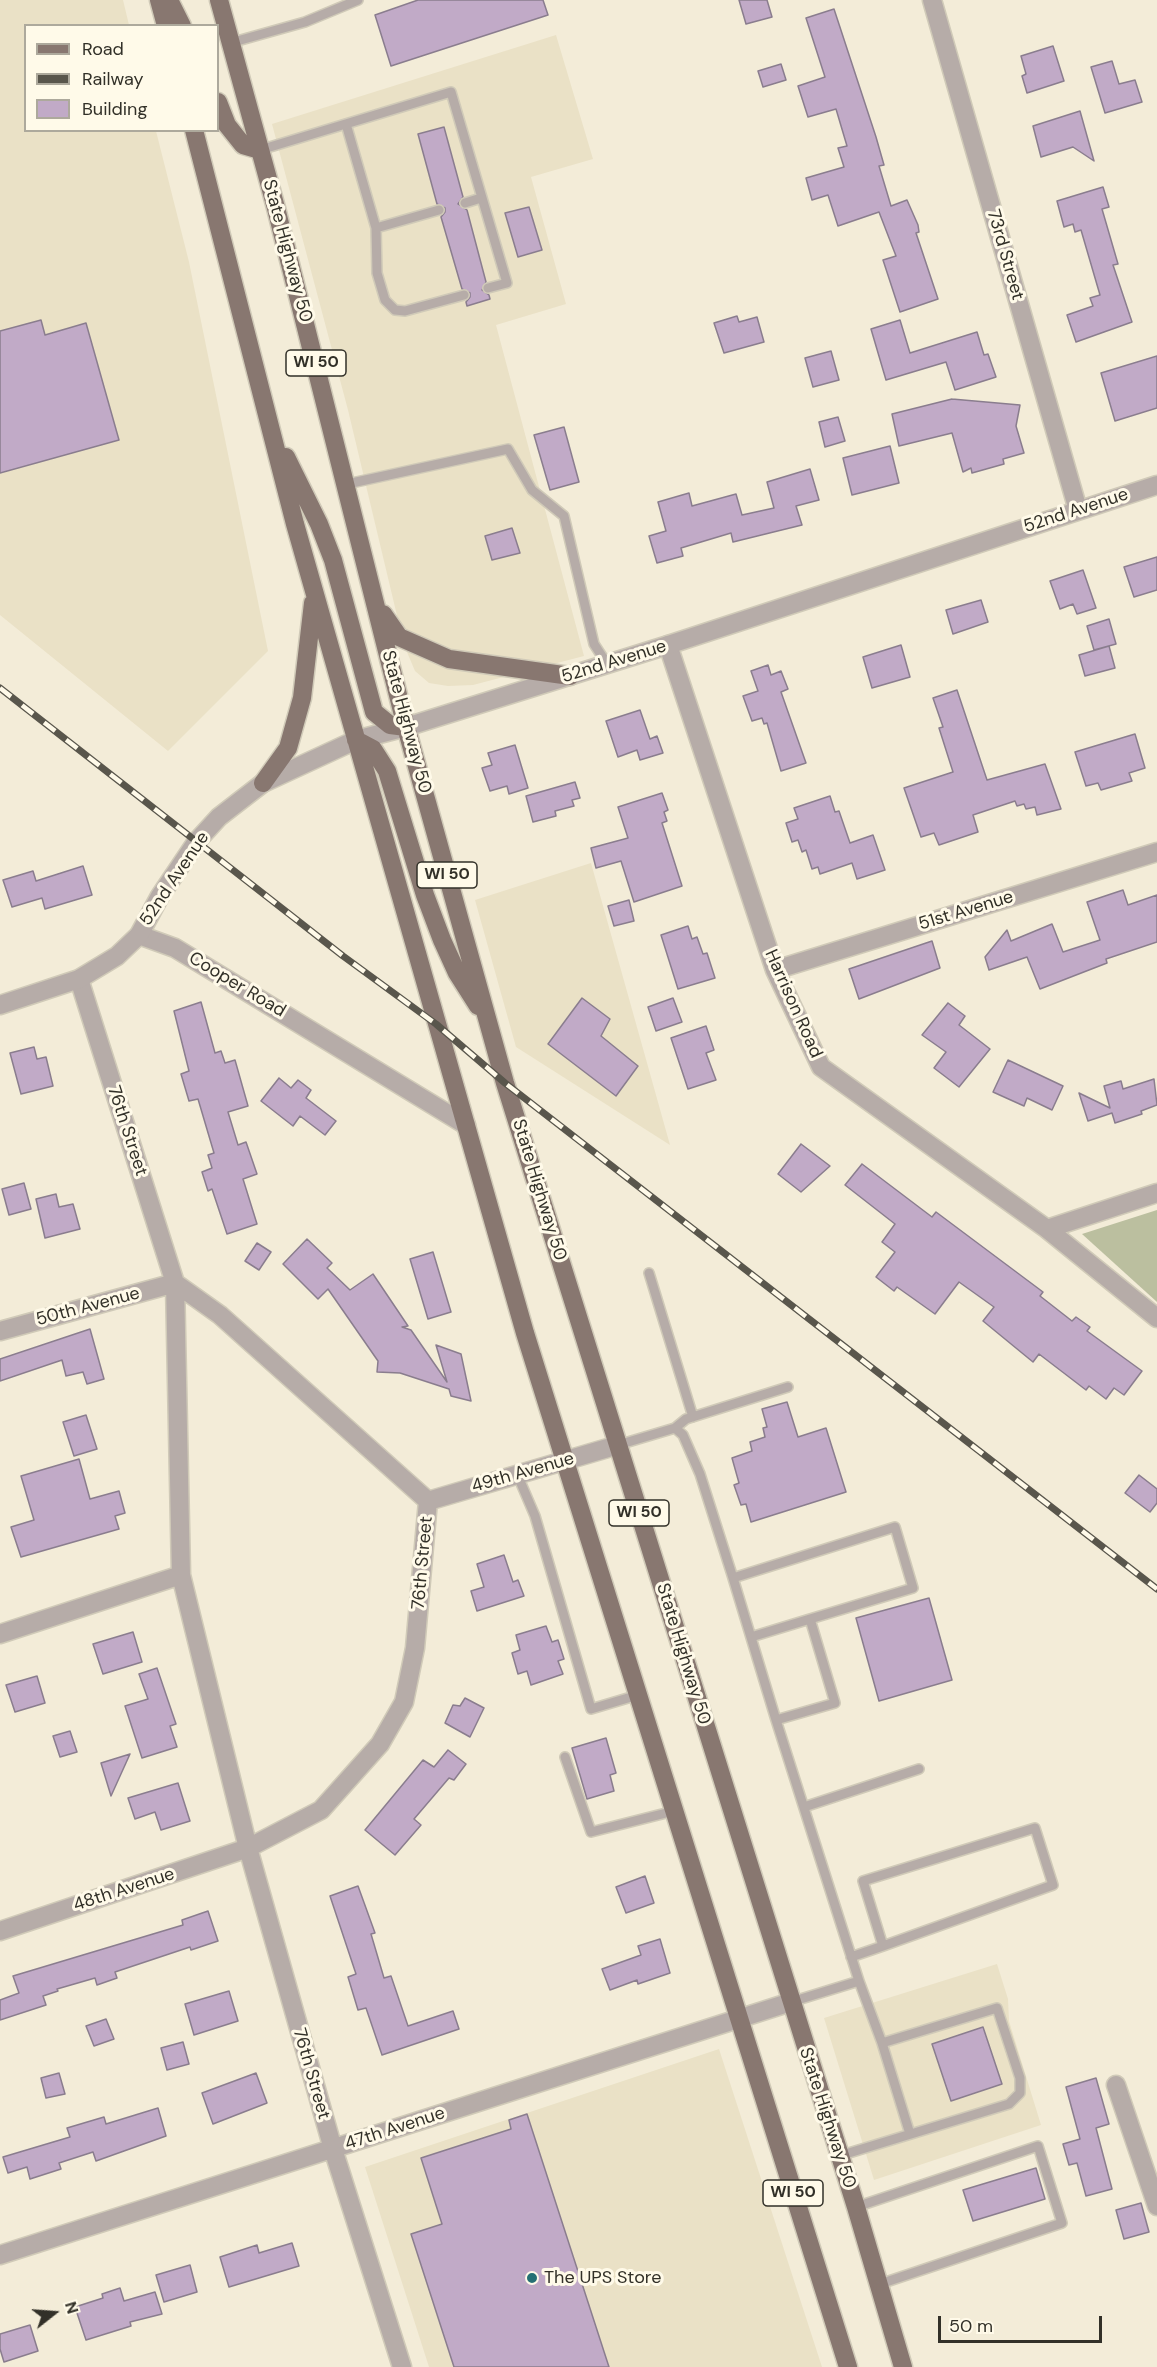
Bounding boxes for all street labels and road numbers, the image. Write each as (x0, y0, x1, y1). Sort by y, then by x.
street label: State Highway 50 (258, 177, 316, 325)
street label: 73rd Street (982, 207, 1028, 303)
road number: WI 50 (286, 350, 346, 376)
street label: 52nd Avenue (1021, 484, 1131, 538)
street label: 52nd Avenue (559, 636, 669, 688)
street label: State Highway 50 (377, 648, 435, 796)
street label: 52nd Avenue (136, 828, 214, 930)
road number: WI 50 (417, 862, 477, 888)
street label: 51st Avenue (916, 886, 1016, 936)
street label: Harrison Road (759, 946, 827, 1062)
street label: Cooper Road (185, 948, 289, 1022)
street label: 76th Street (102, 1083, 152, 1179)
street label: State Highway 50 (507, 1117, 571, 1263)
street label: 50th Avenue (34, 1283, 142, 1331)
street label: 49th Avenue (469, 1448, 577, 1498)
road number: WI 50 (609, 1500, 669, 1526)
street label: 76th Street (408, 1515, 438, 1611)
street label: State Highway 50 (651, 1581, 715, 1727)
street label: 48th Avenue (71, 1863, 177, 1917)
street label: 76th Street (288, 2026, 334, 2122)
street label: State Highway 50 (794, 2045, 860, 2191)
street label: 47th Avenue (342, 2103, 448, 2155)
road number: WI 50 (763, 2180, 823, 2206)

